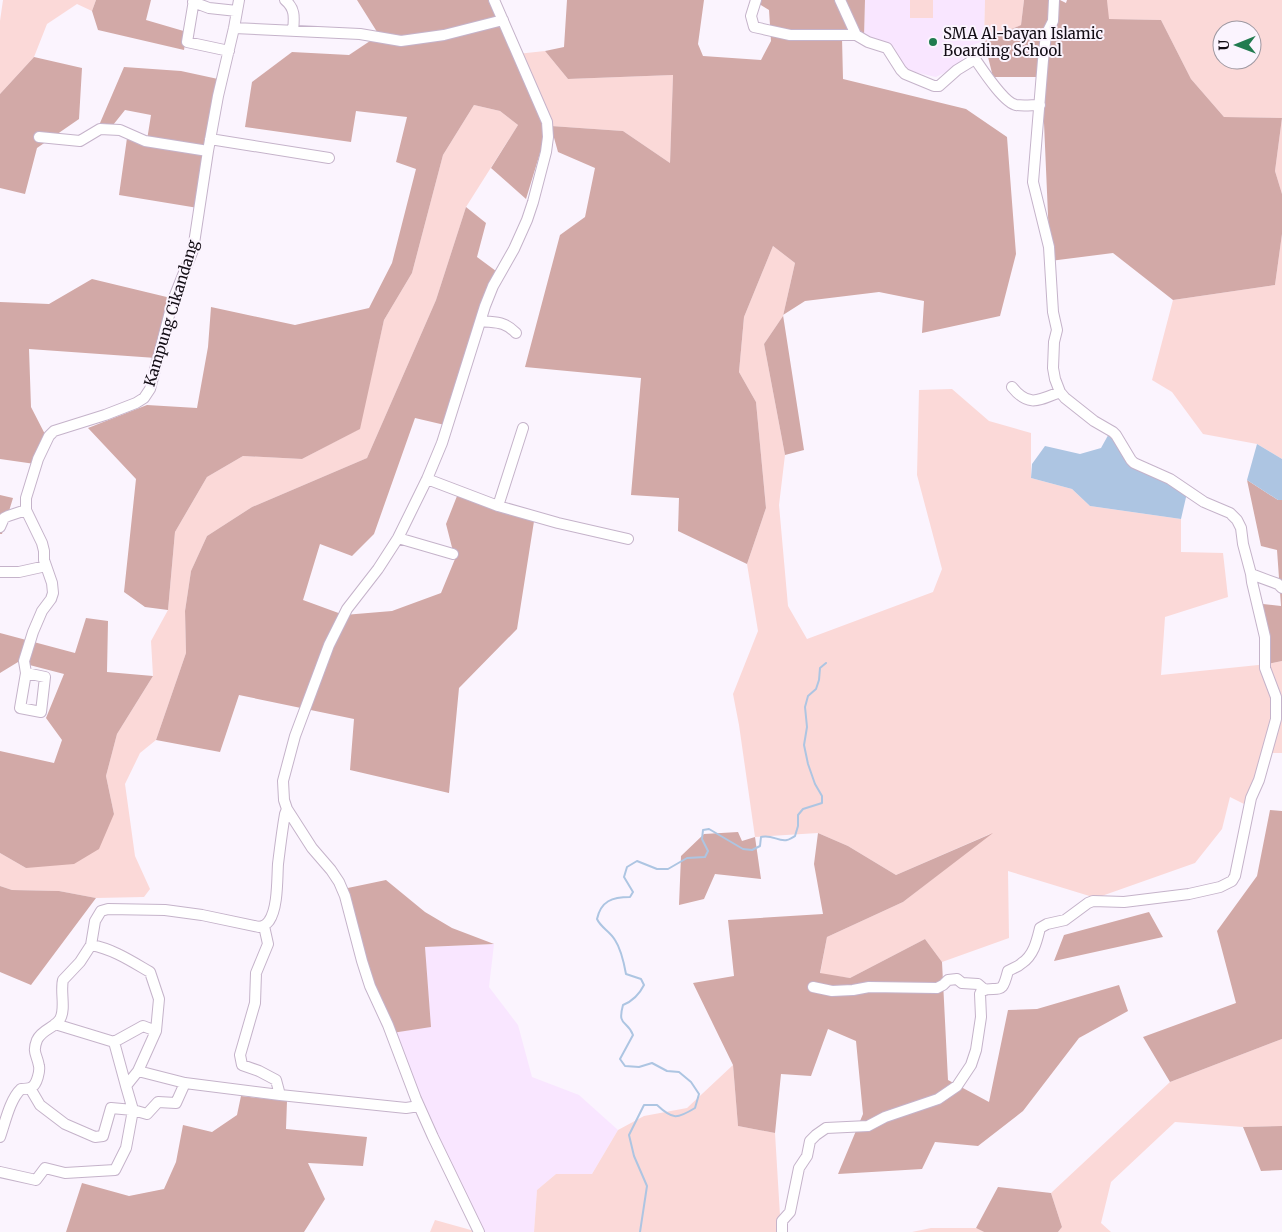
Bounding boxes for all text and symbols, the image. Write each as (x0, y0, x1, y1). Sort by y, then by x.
north arrow (1212, 20, 1262, 70)
place label: SMA Al-bayan Islamic Boarding School (943, 24, 1103, 60)
marker: SMA Al-bayan Islamic Boarding School (927, 36, 939, 48)
text: U (1215, 39, 1233, 51)
street label: Kampung Cikandang (140, 237, 202, 389)

